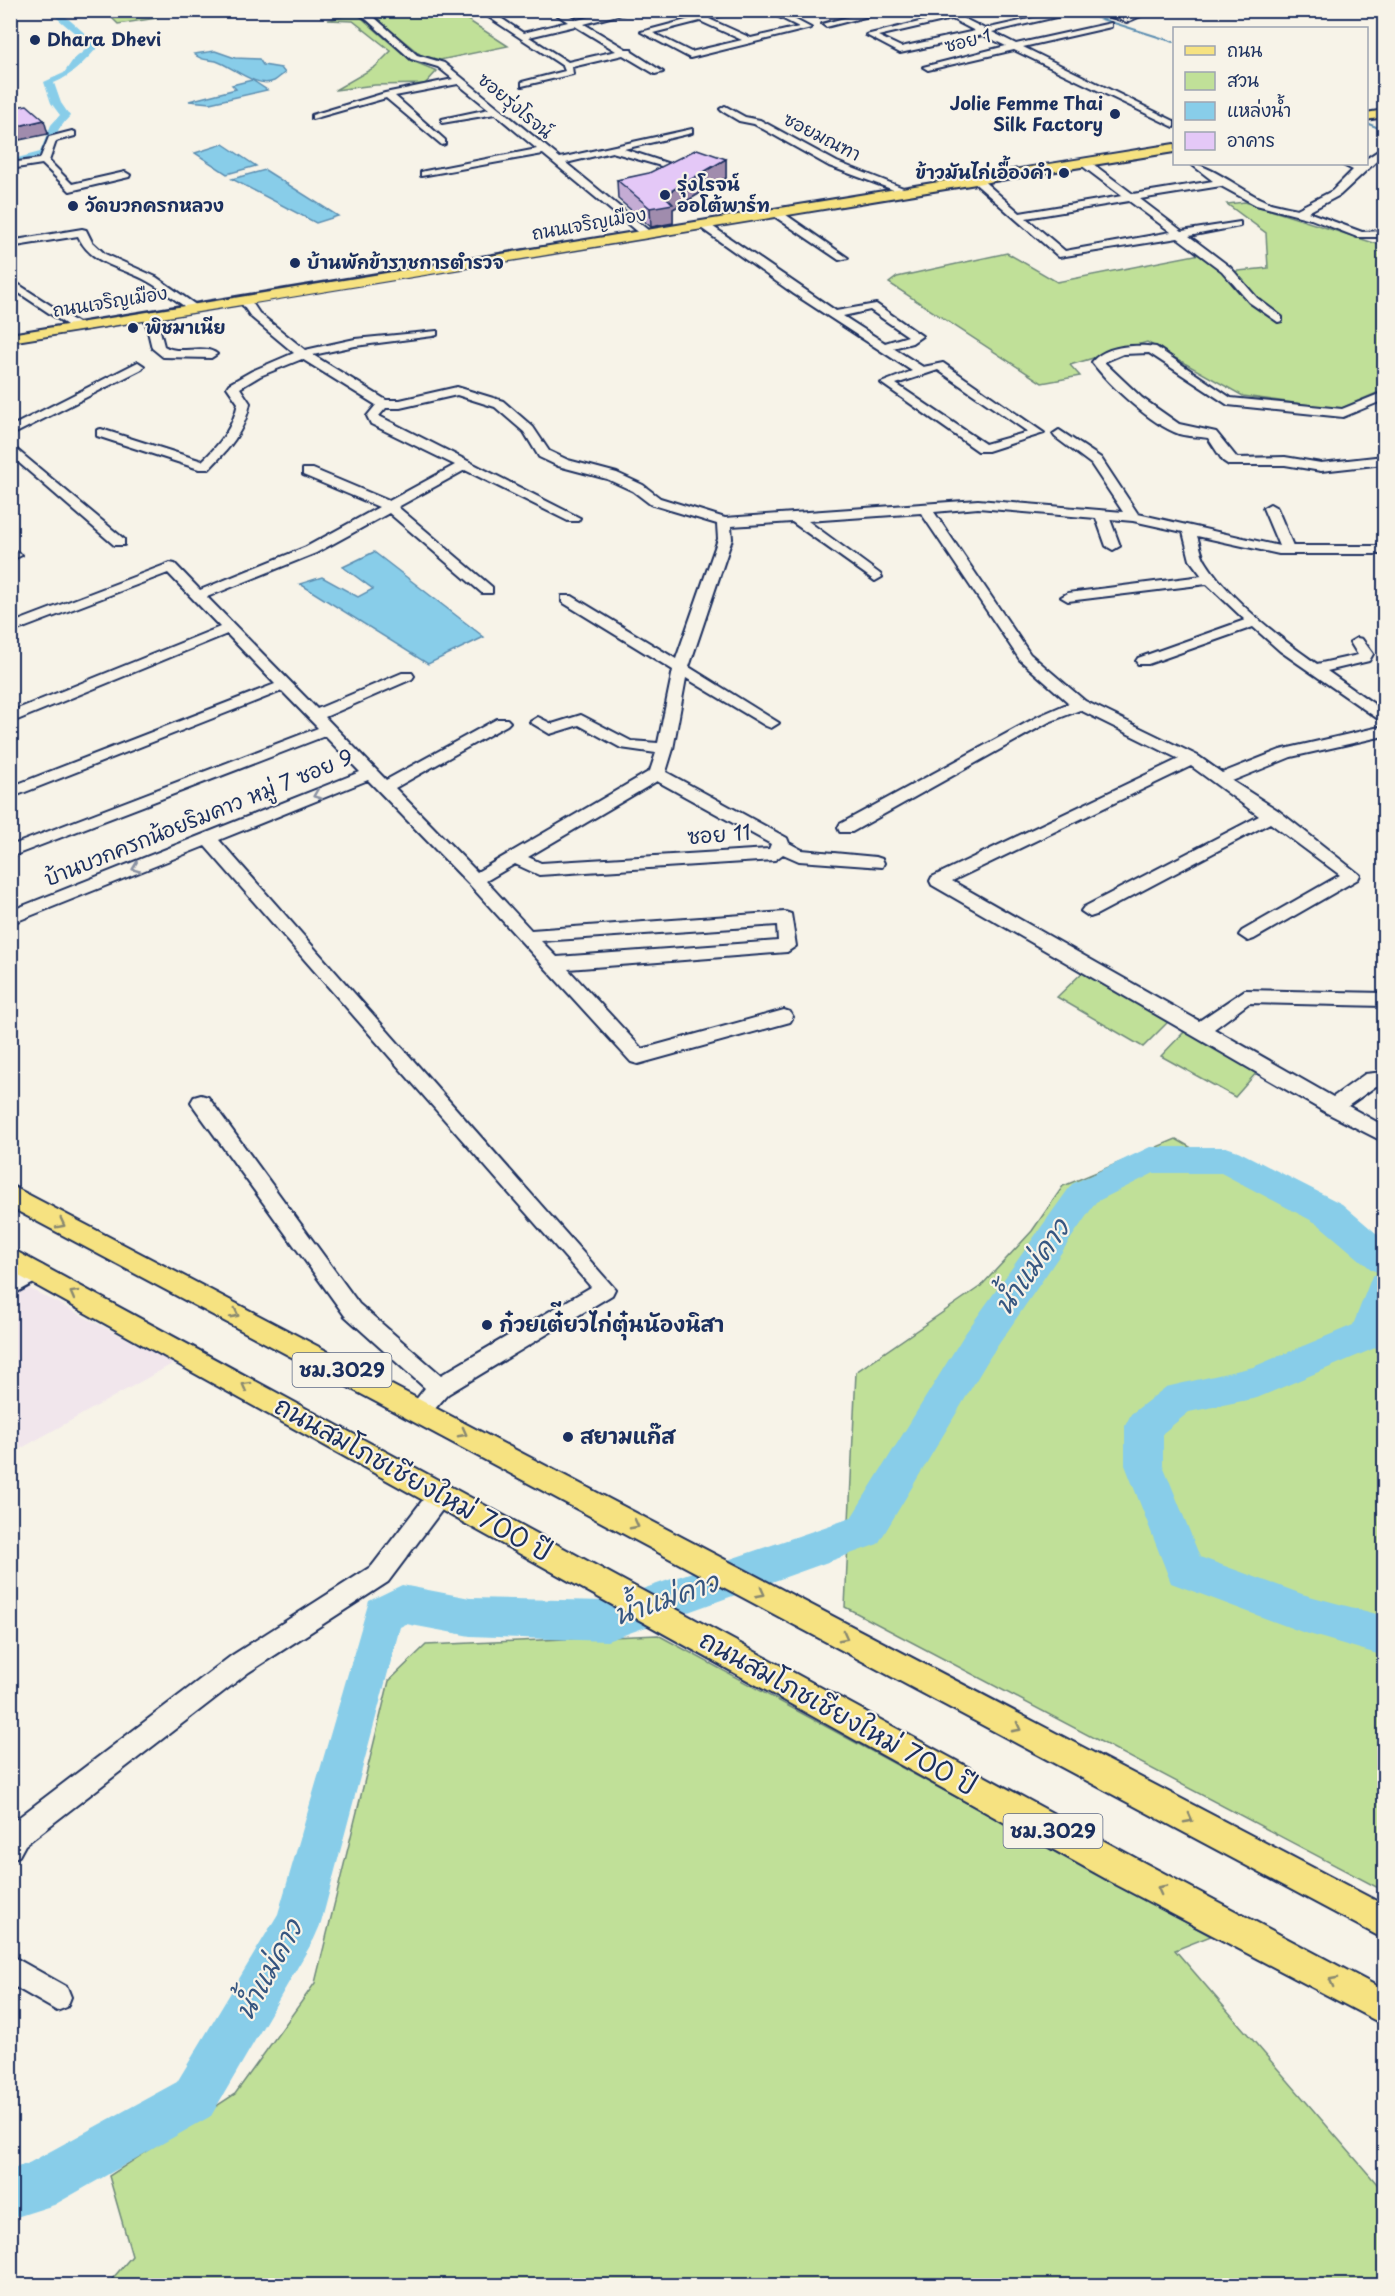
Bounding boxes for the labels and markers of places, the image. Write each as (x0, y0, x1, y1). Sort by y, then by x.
place label: Dhara Dhevi (47, 25, 161, 52)
marker: Dhara Dhevi (28, 33, 42, 47)
place label: Jolie Femme Thai Silk Factory (950, 89, 1103, 137)
marker: Jolie Femme Thai Silk Factory (1108, 107, 1122, 121)
place label: ข้าวมันไก่เอื้องคํา (916, 155, 1052, 185)
marker: ข้าวมันไก่เอื้องคํา (1057, 166, 1071, 180)
place label: รุ่งโรจน์ ออโต้พาร์ท (677, 170, 770, 218)
marker: รุ่งโรจน์ ออโต้พาร์ท (658, 188, 672, 202)
place label: วัดบวกครกหลวง (85, 191, 224, 218)
marker: วัดบวกครกหลวง (66, 199, 80, 213)
place label: บ้านพักข้าราชการตำรวจ (307, 248, 504, 275)
marker: บ้านพักข้าราชการตำรวจ (288, 256, 302, 270)
place label: พิชมาเนีย (145, 313, 226, 340)
marker: พิชมาเนีย (126, 321, 140, 335)
place label: ก๋วยเต๋ียวไก่ตุ๋นนัองนิสา (499, 1301, 724, 1341)
marker: ก๋วยเต๋ียวไก่ตุ๋นนัองนิสา (480, 1318, 494, 1332)
place label: สยามแก๊ส (580, 1419, 676, 1451)
marker: สยามแก๊ส (561, 1430, 575, 1444)

